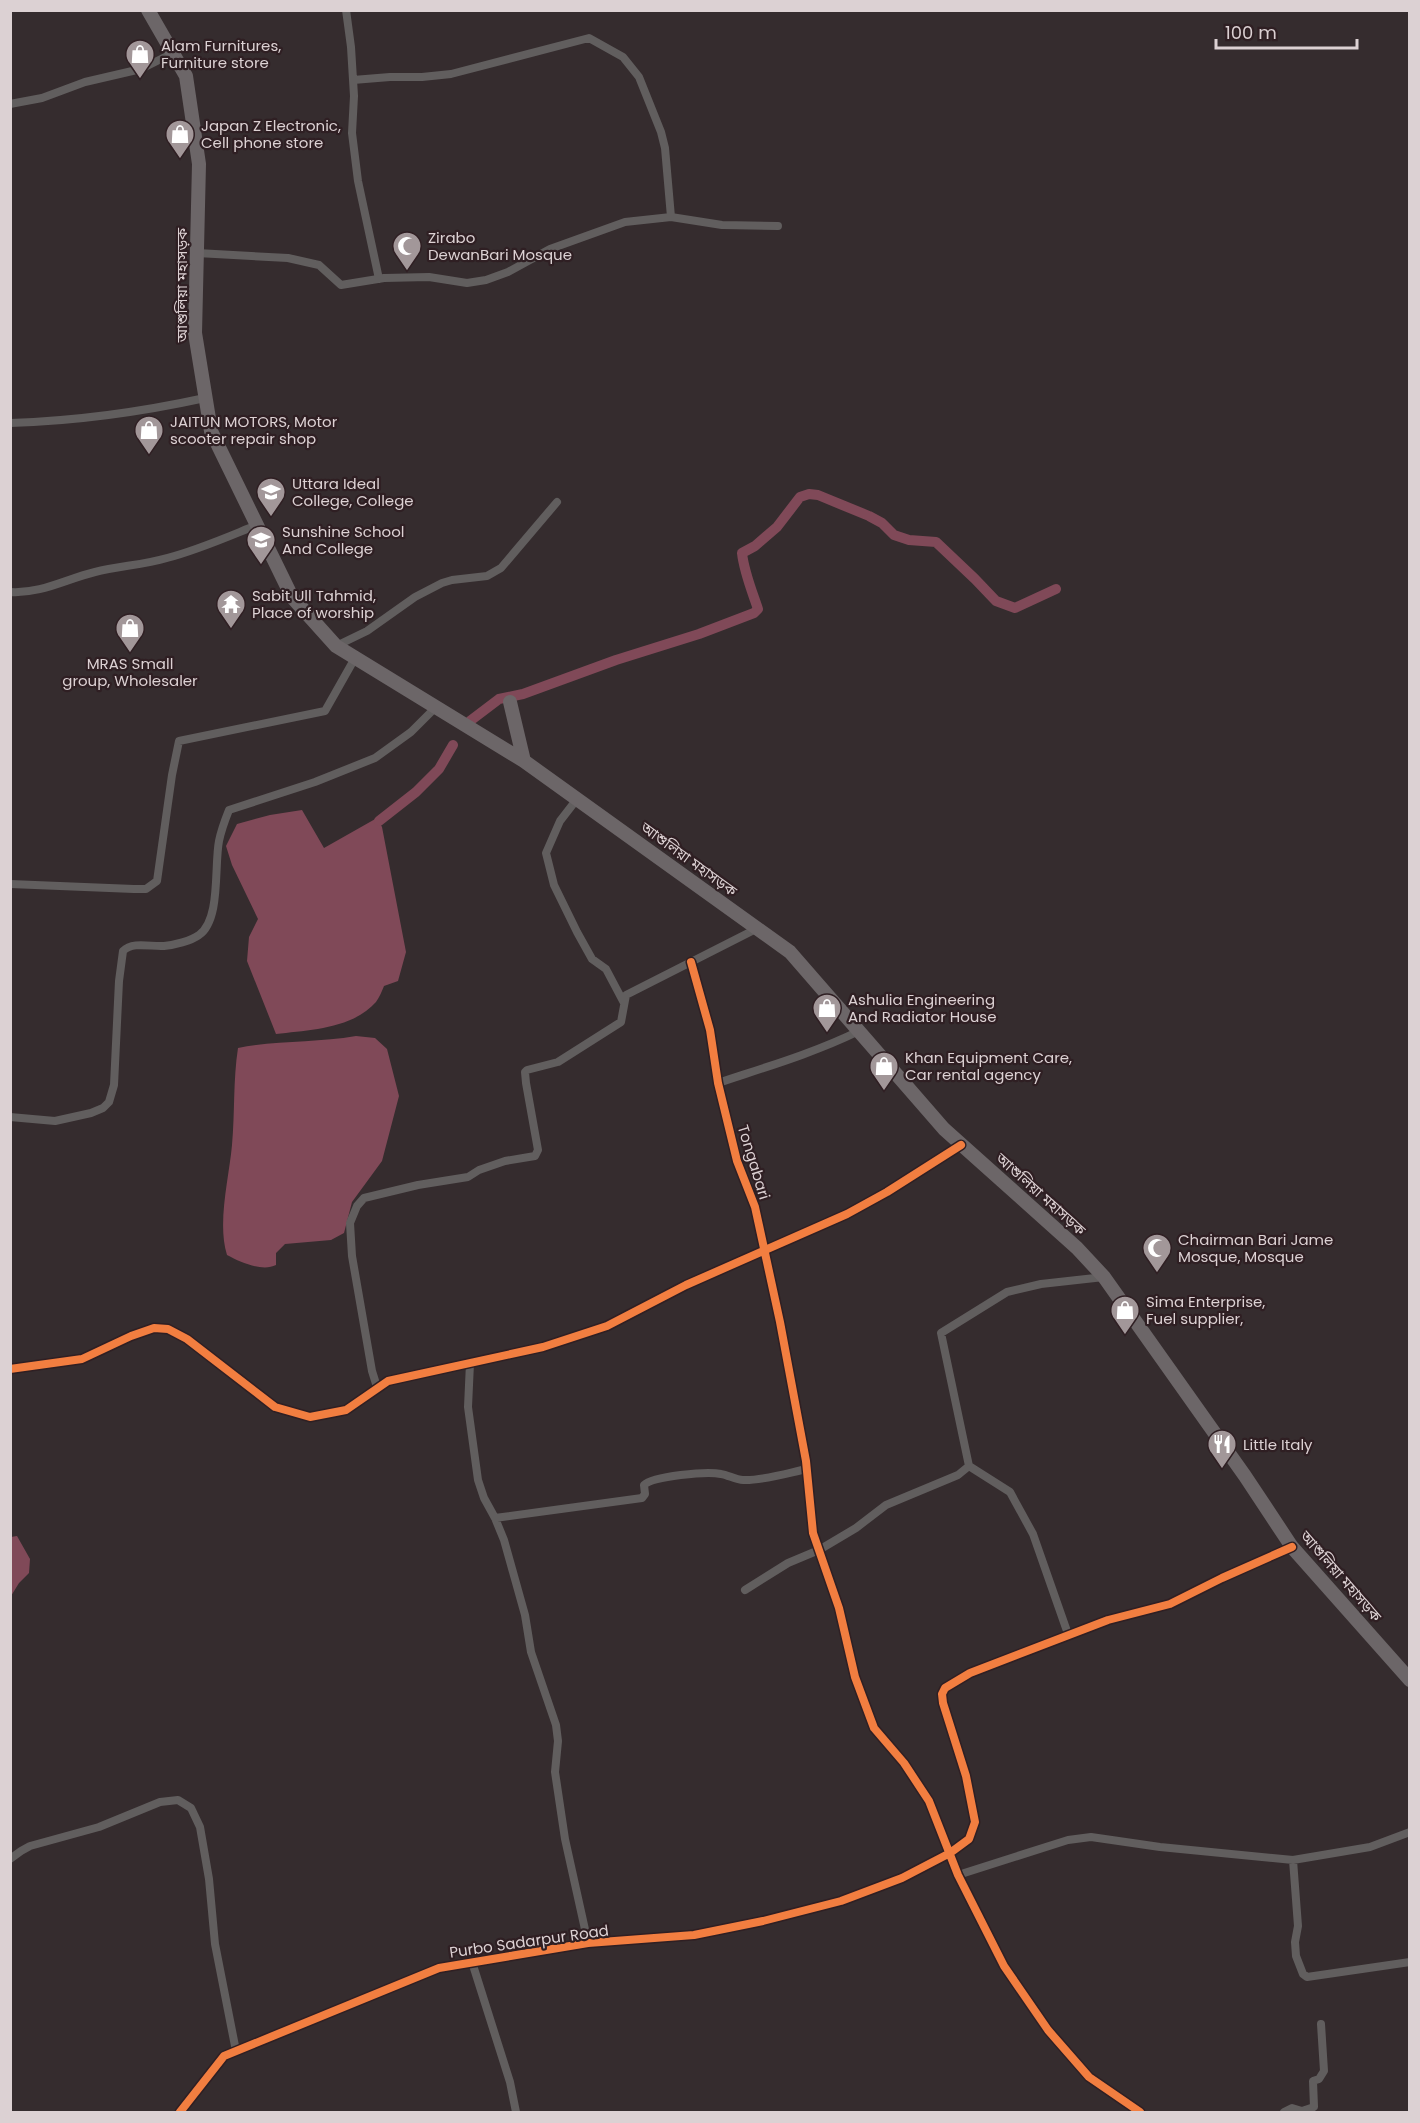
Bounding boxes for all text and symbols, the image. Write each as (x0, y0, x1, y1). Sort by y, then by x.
scale bar (1216, 12, 1357, 50)
text: 100 m (1225, 20, 1277, 45)
place label: Alam Furnitures, Furniture store (161, 35, 281, 73)
shop icon: Alam Furnitures, Furniture store (124, 38, 156, 80)
place label: Japan Z Electronic, Cell phone store (201, 115, 341, 153)
shop icon: Japan Z Electronic, Cell phone store (164, 118, 196, 160)
street label: আশুলিয়া মহাসড়ক (171, 227, 192, 343)
place label: Zirabo DewanBari Mosque (428, 227, 572, 265)
mosque icon: Zirabo DewanBari Mosque (391, 230, 423, 272)
place label: JAITUN MOTORS, Motor scooter repair shop (170, 411, 338, 449)
shop icon: JAITUN MOTORS, Motor scooter repair shop (133, 414, 165, 456)
place label: Uttara Ideal College, College (292, 473, 414, 511)
school or university icon: Uttara Ideal College, College (255, 476, 287, 518)
place label: Sunshine School And College (282, 521, 404, 559)
school or university icon: Sunshine School And College (245, 524, 277, 566)
place label: Sabit Ull Tahmid, Place of worship (252, 585, 376, 623)
temple icon: Sabit Ull Tahmid, Place of worship (215, 588, 247, 630)
shop icon: MRAS Small group, Wholesaler (114, 612, 146, 654)
place label: MRAS Small group, Wholesaler (62, 653, 198, 691)
street label: আশুলিয়া মহাসড়ক (636, 816, 742, 902)
place label: Ashulia Engineering And Radiator House (848, 989, 996, 1027)
shop icon: Ashulia Engineering And Radiator House (811, 992, 843, 1034)
place label: Khan Equipment Care, Car rental agency (905, 1047, 1072, 1085)
shop icon: Khan Equipment Care, Car rental agency (868, 1050, 900, 1092)
street label: Tongabari (733, 1122, 775, 1202)
street label: আশুলিয়া মহাসড়ক (991, 1147, 1091, 1241)
place label: Chairman Bari Jame Mosque, Mosque (1178, 1229, 1333, 1267)
mosque icon: Chairman Bari Jame Mosque, Mosque (1141, 1232, 1173, 1274)
place label: Sima Enterprise, Fuel supplier, (1146, 1291, 1265, 1329)
shop icon: Sima Enterprise, Fuel supplier, (1109, 1294, 1141, 1336)
restaurant icon: Little Italy (1206, 1428, 1238, 1470)
place label: Little Italy (1243, 1434, 1313, 1455)
street label: আশুলিয়া মহাসড়ক (1295, 1525, 1387, 1627)
street label: Purbo Sadarpur Road (448, 1919, 610, 1963)

